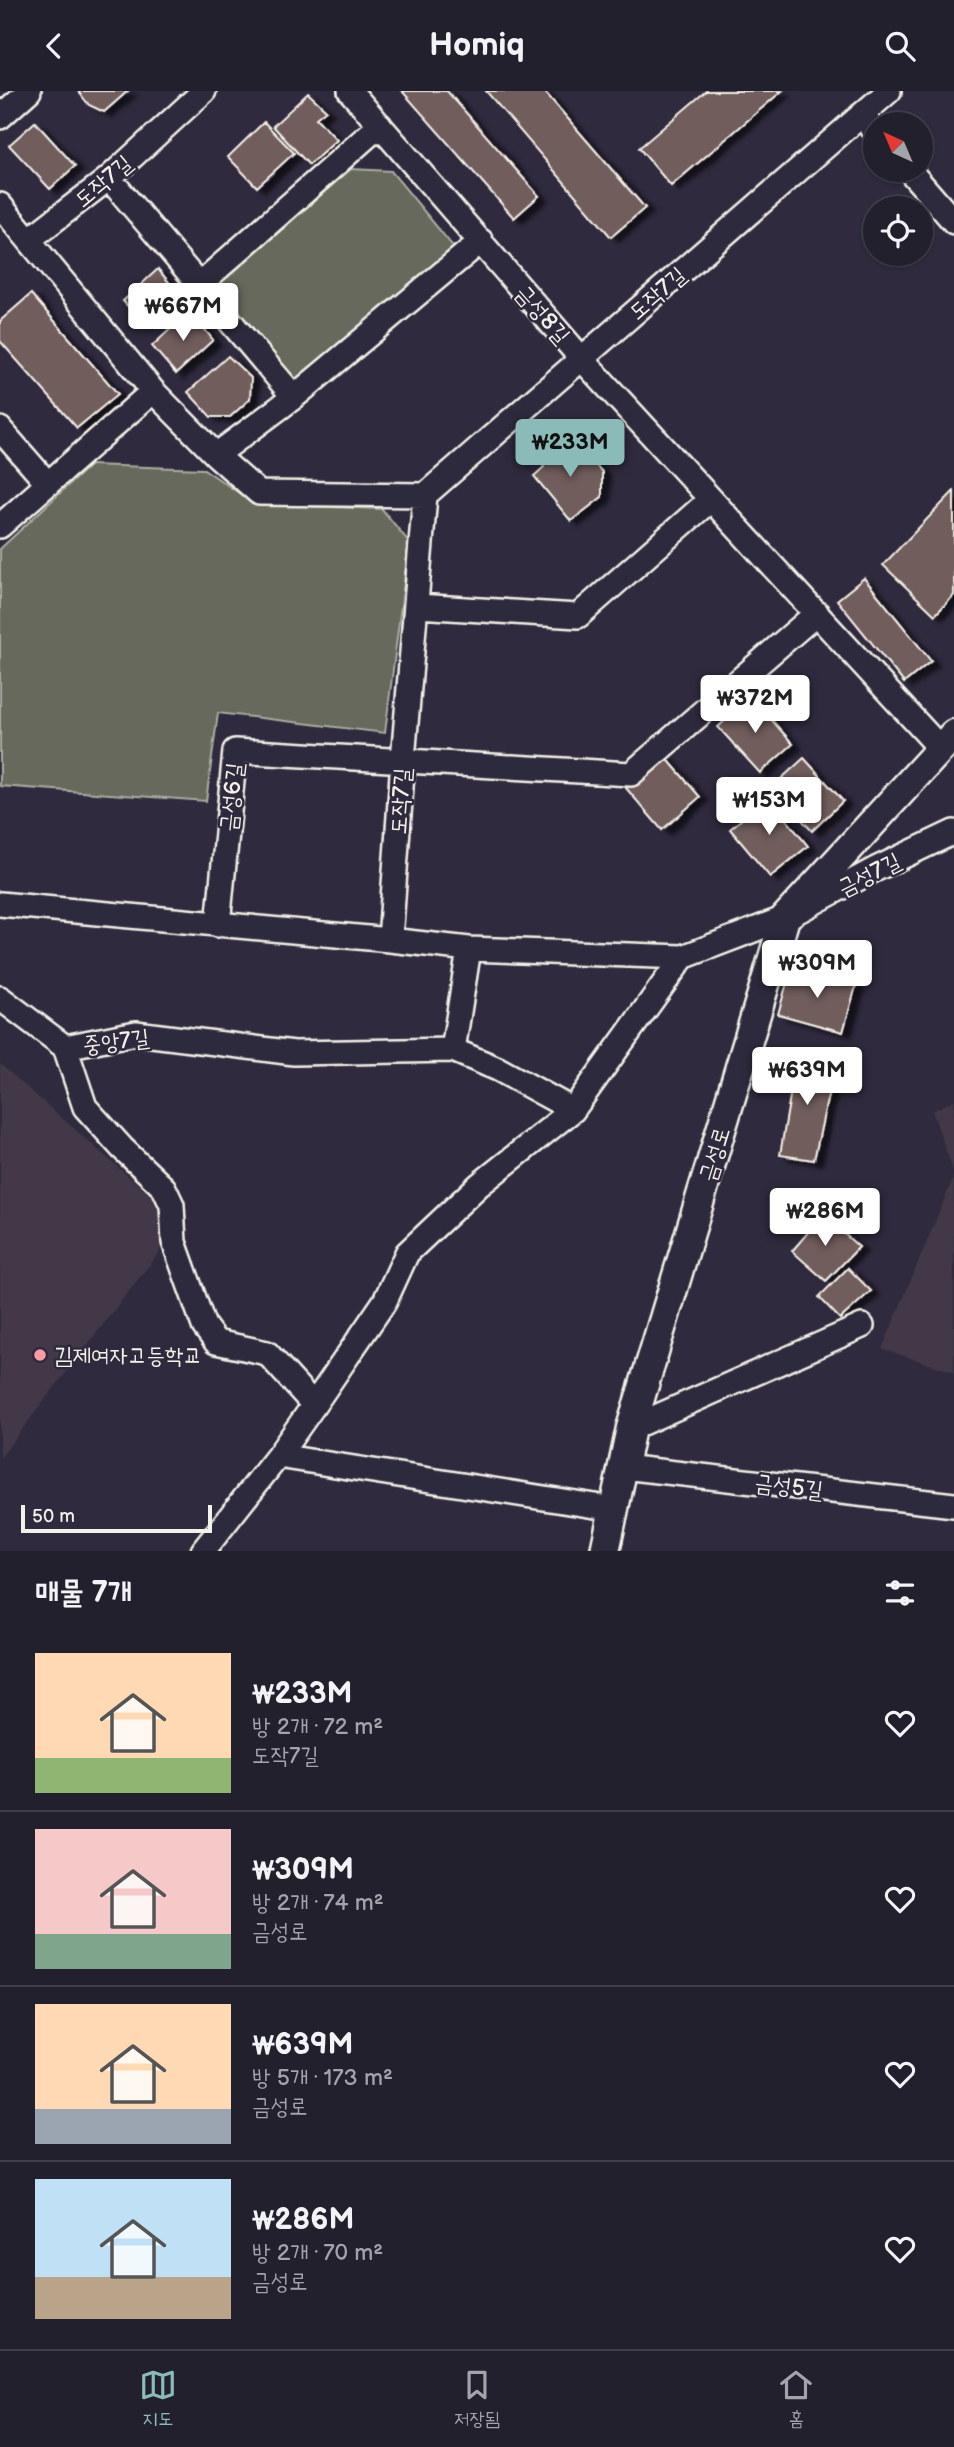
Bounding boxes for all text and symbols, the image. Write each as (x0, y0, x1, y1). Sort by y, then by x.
text: Homiq (429, 26, 525, 65)
icon: back (35, 27, 73, 65)
icon: search (881, 27, 919, 65)
north arrow (863, 112, 933, 182)
map controls (863, 112, 933, 266)
street label: 도작7길 (69, 150, 138, 214)
button: locate (863, 196, 933, 266)
street label: 도작7길 (623, 261, 692, 326)
street label: 금성8길 (509, 279, 575, 350)
pin: ₩667M (134, 283, 232, 343)
text: ₩667M (144, 292, 222, 320)
pin: ₩233M (521, 419, 619, 479)
text: ₩233M (531, 428, 609, 456)
pin: ₩372M (706, 675, 804, 735)
text: ₩372M (717, 684, 793, 712)
street label: 금성6길 (214, 761, 250, 833)
street label: 도작7길 (385, 767, 417, 835)
pin: ₩153M (720, 777, 818, 837)
text: ₩153M (732, 786, 806, 814)
street label: 금성7길 (833, 847, 906, 903)
pin: ₩309M (768, 941, 866, 1000)
text: ₩309M (778, 949, 856, 977)
street label: 중앙7길 (81, 1024, 151, 1060)
pin: ₩639M (758, 1047, 856, 1107)
text: ₩639M (768, 1056, 846, 1084)
street label: 금성로 (693, 1124, 736, 1185)
pin: ₩286M (776, 1189, 874, 1248)
text: ₩286M (786, 1197, 864, 1225)
place label: 김제여자고등학교 (54, 1342, 202, 1370)
marker: 김제여자고등학교 (32, 1347, 48, 1363)
street label: 금성5길 (753, 1469, 825, 1505)
scale bar (21, 1502, 212, 1534)
text: 50 m (32, 1505, 75, 1528)
icon: filters (881, 1574, 919, 1612)
text: 매물 7개 (35, 1575, 132, 1611)
text: ₩233M (252, 1676, 352, 1712)
icon: home (91, 1681, 175, 1765)
icon: heart (881, 1704, 919, 1742)
text: 방 2개 · 72 m² (252, 1713, 383, 1741)
text: 도작7길 (252, 1742, 319, 1770)
text: ₩309M (252, 1852, 354, 1888)
icon: home (91, 1857, 175, 1941)
icon: heart (881, 1880, 919, 1918)
text: 방 2개 · 74 m² (252, 1889, 384, 1917)
text: 금성로 (252, 1918, 308, 1946)
text: ₩639M (252, 2027, 353, 2063)
icon: home (91, 2032, 175, 2116)
icon: heart (881, 2055, 919, 2093)
text: 방 5개 · 173 m² (252, 2064, 393, 2092)
text: 금성로 (252, 2093, 308, 2121)
text: ₩286M (252, 2202, 354, 2238)
icon: home (91, 2207, 175, 2291)
icon: heart (881, 2230, 919, 2268)
text: 방 2개 · 70 m² (252, 2239, 383, 2267)
text: 금성로 (252, 2268, 308, 2296)
tab: 지도 (139, 2366, 177, 2432)
tab: 저장됨 (454, 2366, 500, 2432)
tab: 홈 (777, 2366, 815, 2432)

